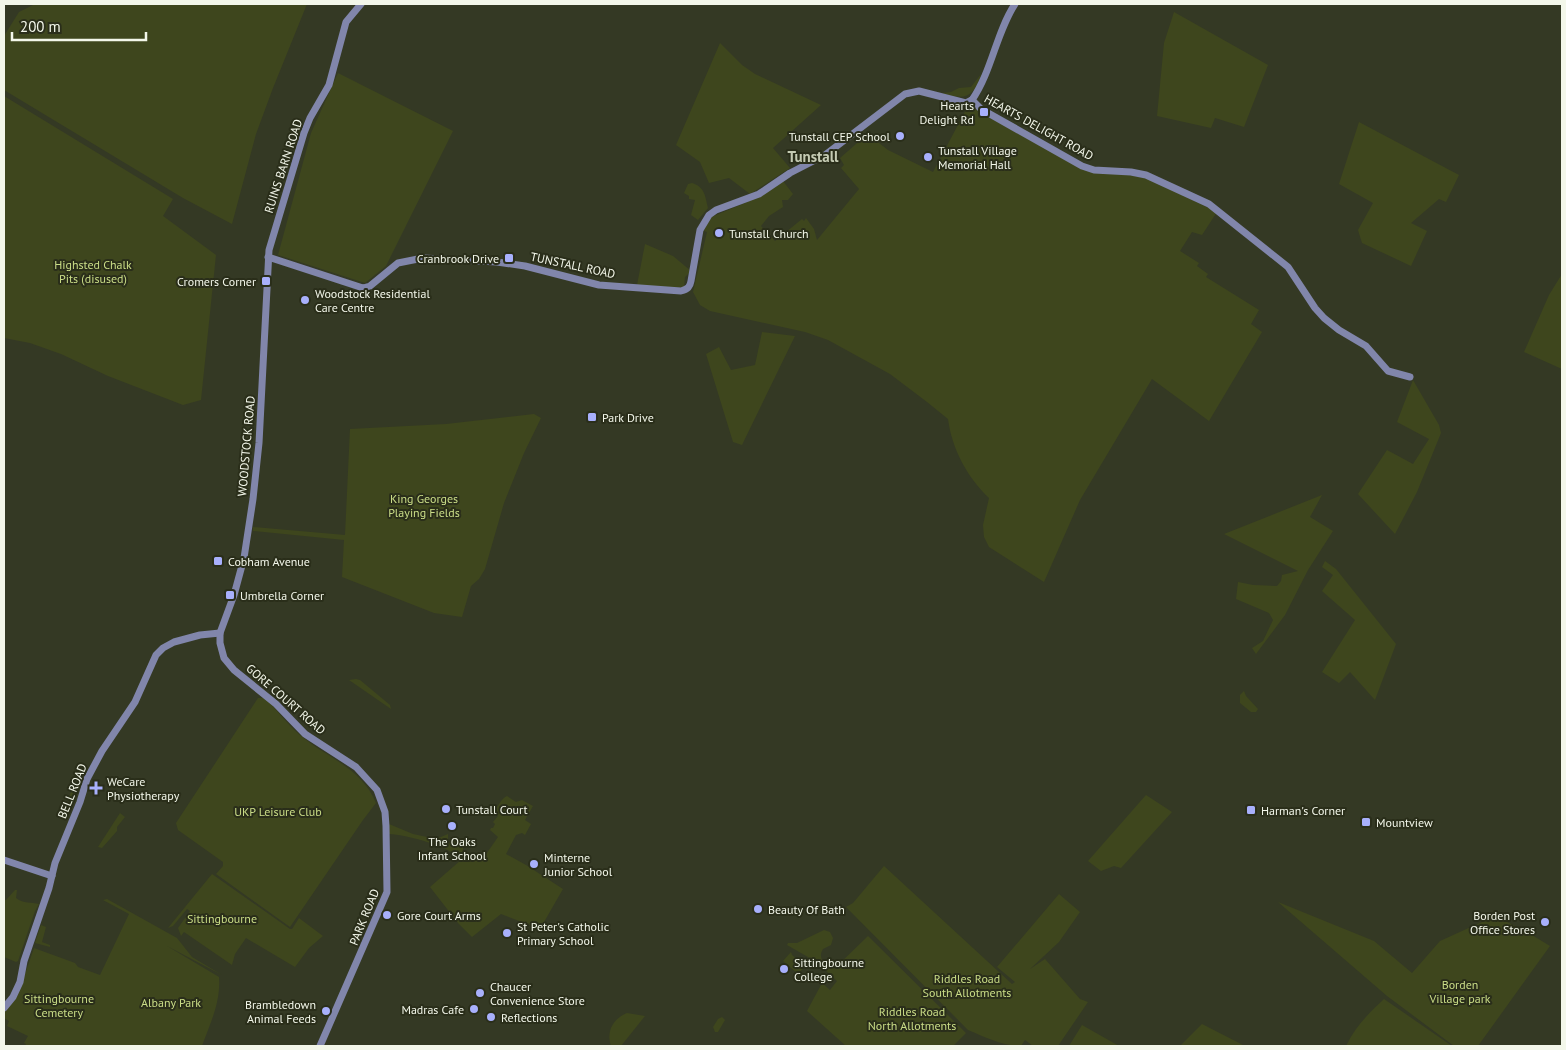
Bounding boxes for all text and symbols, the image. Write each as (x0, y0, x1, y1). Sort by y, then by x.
scale bar (12, 10, 146, 42)
text: 200 m (20, 17, 61, 36)
street label: HEARTS DELIGHT ROAD (982, 91, 1096, 163)
place label: Hearts Delight Rd (919, 98, 974, 127)
marker: Hearts Delight Rd (978, 106, 990, 118)
street label: RUINS BARN ROAD (261, 117, 305, 215)
place label: Tunstall CEP School (789, 129, 890, 144)
marker: Tunstall CEP School (894, 130, 906, 142)
place label: Tunstall Village Memorial Hall (938, 143, 1017, 172)
district label: Tunstall (787, 147, 839, 166)
marker: Tunstall Village Memorial Hall (922, 151, 934, 163)
place label: Tunstall Church (729, 226, 809, 241)
marker: Tunstall Church (713, 227, 725, 239)
street label: TUNSTALL ROAD (529, 249, 617, 281)
place label: Cranbrook Drive (417, 251, 499, 266)
marker: Cranbrook Drive (503, 252, 515, 264)
park label: Highsted Chalk Pits (disused) (54, 257, 132, 286)
place label: Cromers Corner (177, 274, 256, 289)
marker: Cromers Corner (260, 275, 272, 287)
place label: Woodstock Residential Care Centre (315, 286, 430, 315)
marker: Woodstock Residential Care Centre (299, 294, 311, 306)
street label: WOODSTOCK ROAD (234, 395, 258, 497)
place label: Park Drive (602, 410, 654, 425)
marker: Park Drive (586, 411, 598, 423)
park label: King Georges Playing Fields (388, 491, 460, 520)
place label: Cobham Avenue (228, 554, 310, 569)
marker: Cobham Avenue (212, 555, 224, 567)
place label: Umbrella Corner (240, 588, 324, 603)
marker: Umbrella Corner (224, 589, 236, 601)
street label: GORE COURT ROAD (243, 661, 329, 738)
street label: BELL ROAD (54, 761, 90, 821)
place label: WeCare Physiotherapy (107, 774, 180, 803)
marker: WeCare Physiotherapy (89, 781, 103, 795)
place label: Tunstall Court (456, 802, 528, 817)
marker: Tunstall Court (440, 803, 452, 815)
place label: Harman's Corner (1261, 803, 1345, 818)
park label: UKP Leisure Club (234, 804, 322, 819)
marker: Harman's Corner (1245, 804, 1257, 816)
place label: Mountview (1376, 815, 1433, 830)
marker: Mountview (1360, 816, 1372, 828)
marker: The Oaks Infant School (446, 820, 458, 832)
place label: The Oaks Infant School (418, 834, 487, 863)
place label: Minterne Junior School (543, 850, 613, 879)
marker: Minterne Junior School (528, 858, 540, 870)
street label: PARK ROAD (346, 886, 382, 947)
place label: Beauty Of Bath (768, 902, 845, 917)
marker: Beauty Of Bath (752, 903, 764, 915)
place label: Gore Court Arms (397, 908, 481, 923)
place label: Borden Post Office Stores (1470, 908, 1535, 937)
marker: Gore Court Arms (381, 909, 393, 921)
park label: Sittingbourne (187, 911, 257, 926)
marker: Borden Post Office Stores (1539, 916, 1551, 928)
place label: St Peter's Catholic Primary School (517, 919, 610, 948)
marker: St Peter's Catholic Primary School (501, 927, 513, 939)
place label: Sittingbourne College (794, 955, 864, 984)
marker: Sittingbourne College (778, 963, 790, 975)
park label: Riddles Road South Allotments (923, 971, 1011, 1000)
park label: Borden Village park (1428, 977, 1491, 1006)
place label: Chaucer Convenience Store (490, 979, 585, 1008)
marker: Chaucer Convenience Store (474, 987, 486, 999)
park label: Sittingbourne Cemetery (24, 991, 94, 1020)
park label: Albany Park (141, 995, 201, 1010)
place label: Brambledown Animal Feeds (245, 997, 316, 1026)
place label: Madras Cafe (401, 1002, 464, 1017)
marker: Madras Cafe (468, 1003, 480, 1015)
park label: Riddles Road North Allotments (868, 1004, 956, 1033)
marker: Brambledown Animal Feeds (320, 1005, 332, 1017)
place label: Reflections (501, 1010, 557, 1025)
marker: Reflections (485, 1011, 497, 1023)

